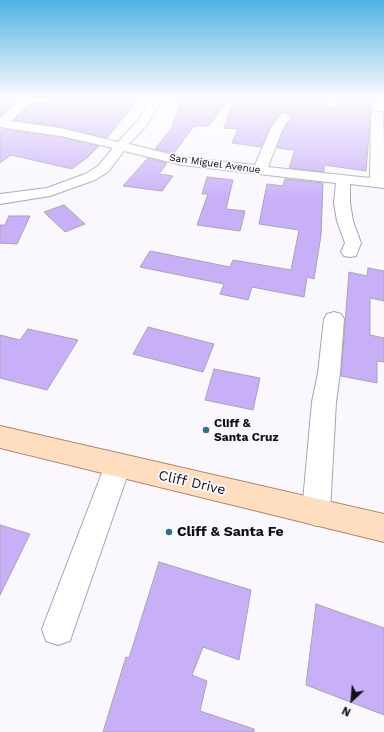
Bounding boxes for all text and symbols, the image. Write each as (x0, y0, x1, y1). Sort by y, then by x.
street label: San Miguel Avenue (169, 152, 261, 176)
place label: Cliff & Santa Cruz (214, 416, 279, 444)
marker: Cliff & Santa Cruz (201, 425, 211, 435)
street label: Cliff Drive (157, 467, 227, 499)
place label: Cliff & Santa Fe (177, 524, 284, 540)
marker: Cliff & Santa Fe (164, 527, 174, 537)
north arrow (332, 680, 372, 720)
text: N (340, 704, 353, 719)

